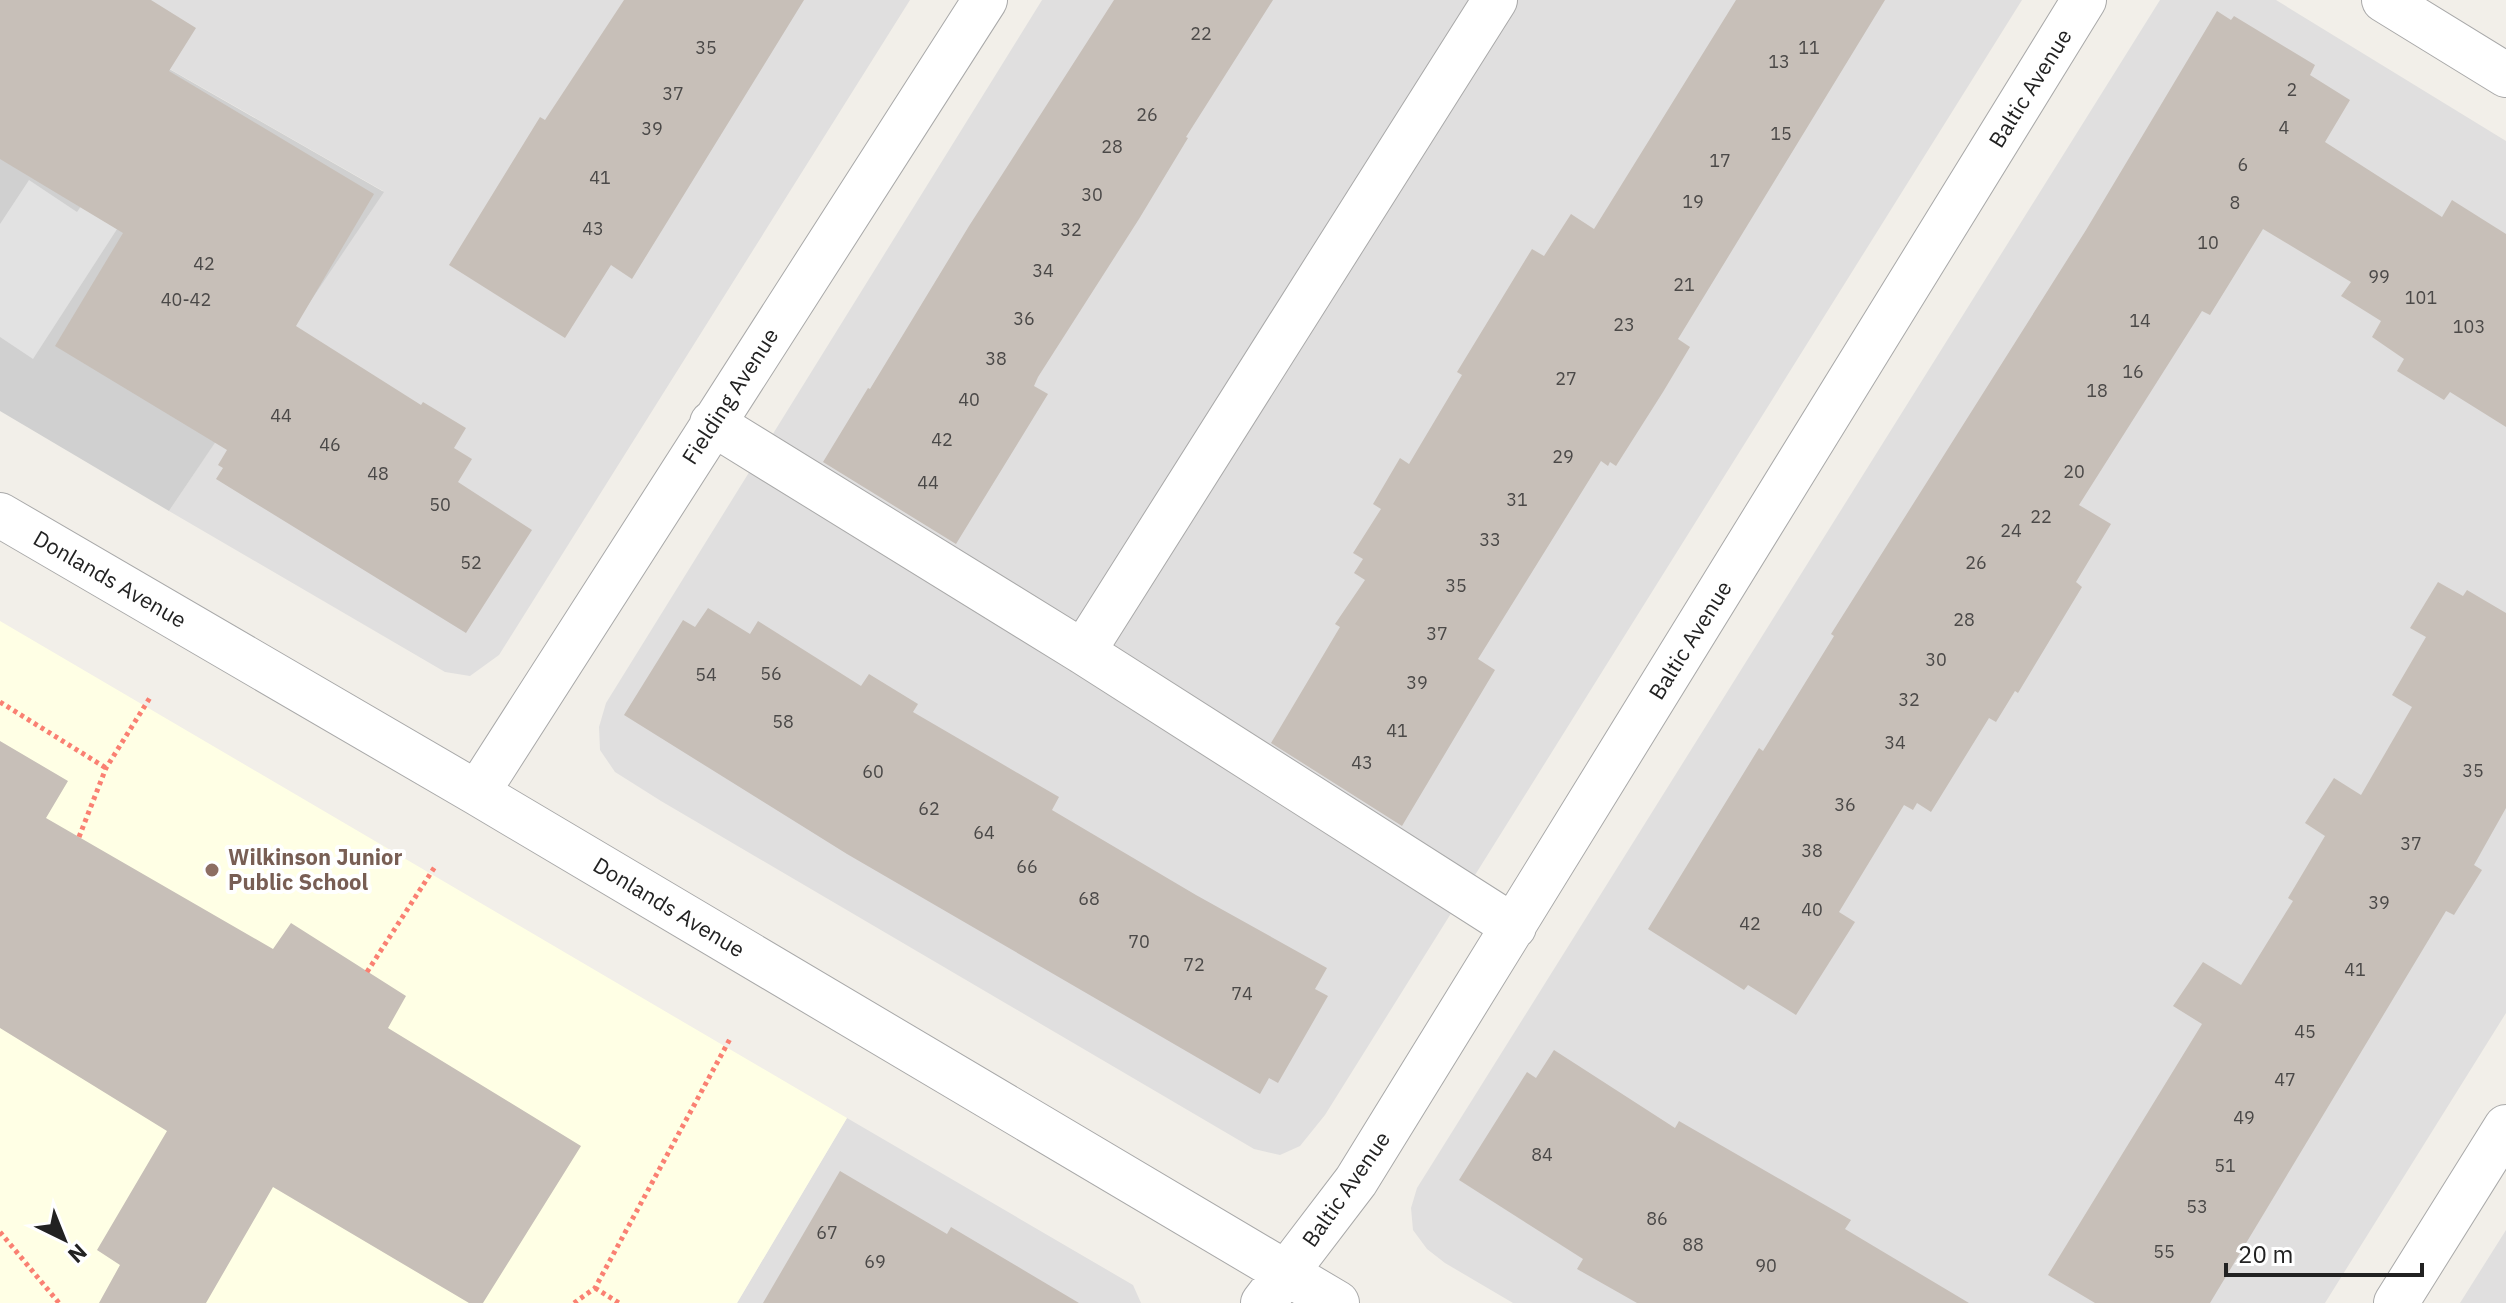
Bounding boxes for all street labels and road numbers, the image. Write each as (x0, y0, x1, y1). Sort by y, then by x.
street label: Baltic Avenue (1982, 23, 2078, 153)
street label: Fielding Avenue (675, 322, 784, 469)
street label: Donlands Avenue (29, 523, 192, 634)
street label: Baltic Avenue (1642, 575, 1738, 705)
street label: Donlands Avenue (588, 850, 750, 963)
street label: Baltic Avenue (1295, 1125, 1396, 1252)

